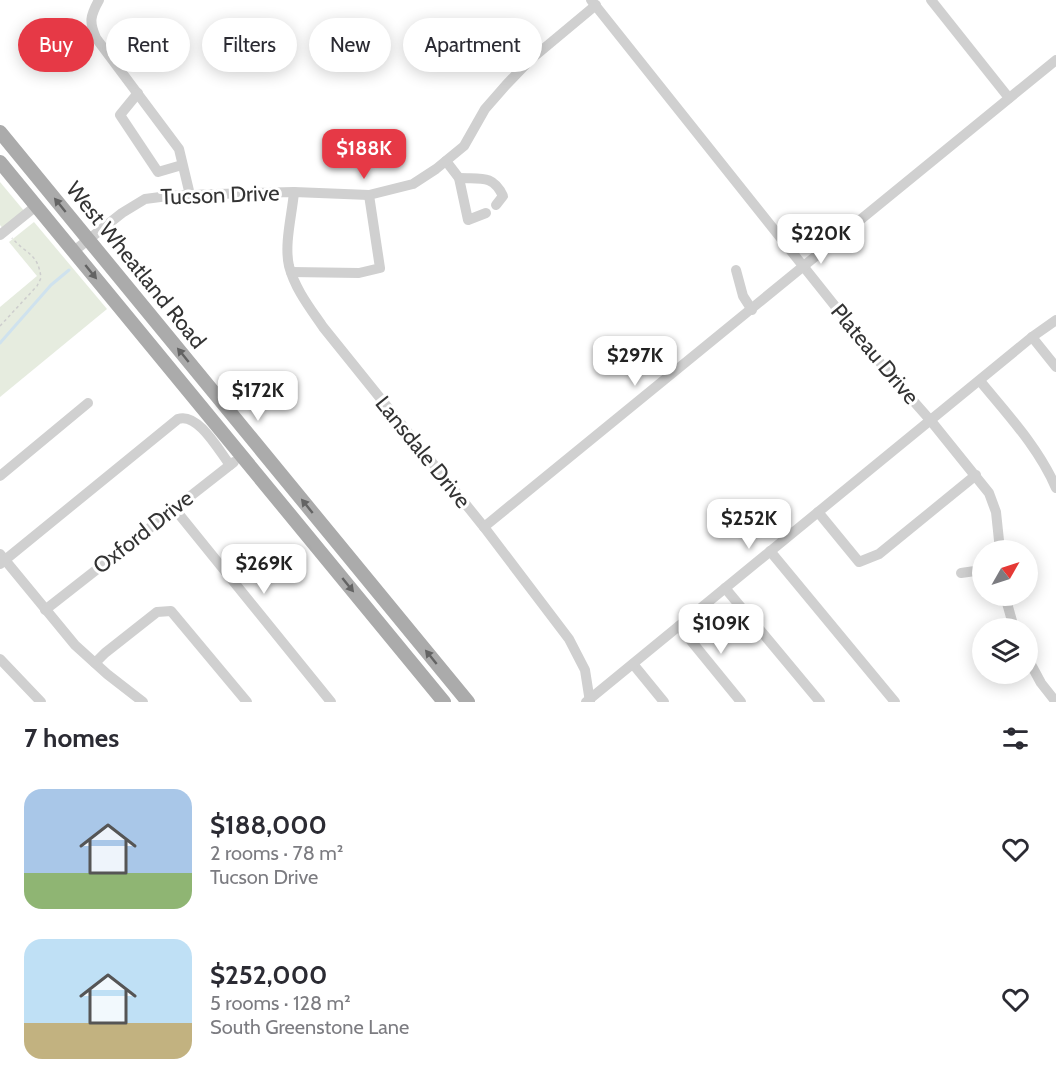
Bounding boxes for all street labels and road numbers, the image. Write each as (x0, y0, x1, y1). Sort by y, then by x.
street label: West Wheatland Road (60, 176, 212, 354)
street label: Tucson Drive (160, 179, 280, 211)
street label: Plateau Drive (825, 298, 925, 410)
street label: Lansdale Drive (370, 391, 476, 513)
street label: Oxford Drive (88, 485, 198, 579)

